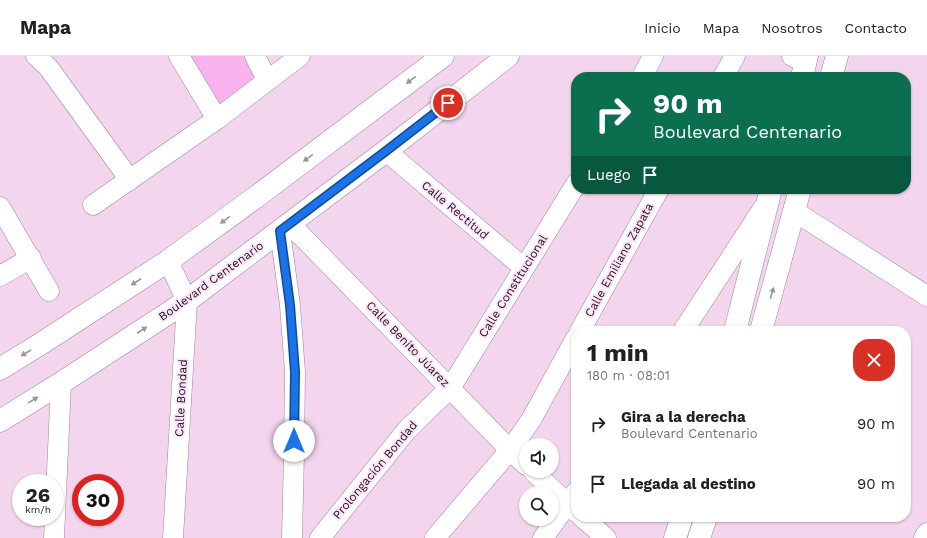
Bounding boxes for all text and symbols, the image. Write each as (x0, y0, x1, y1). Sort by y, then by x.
text: Mapa (20, 16, 71, 39)
text: Inicio (644, 20, 681, 36)
text: Mapa (703, 20, 739, 36)
text: Nosotros (761, 20, 823, 36)
text: Contacto (845, 20, 907, 36)
one-way arrow (406, 75, 417, 84)
pin (431, 86, 465, 120)
text: 90 m (653, 87, 723, 120)
icon: right (587, 88, 639, 140)
icon: arrive (437, 92, 459, 114)
text: Boulevard Centenario (653, 121, 842, 142)
one-way arrow (302, 154, 313, 162)
icon: arrive (639, 164, 661, 186)
text: Luego (587, 166, 631, 184)
street label: Calle Rectitud (419, 178, 491, 242)
street label: Calle Emiliano Zapata (582, 200, 656, 319)
one-way arrow (219, 216, 230, 224)
street label: Calle Constitucional (476, 232, 550, 340)
street label: Boulevard Centenario (156, 238, 266, 324)
one-way arrow (130, 279, 142, 286)
one-way arrow (769, 287, 775, 300)
street label: Calle Benito Júarez (363, 298, 453, 390)
one-way arrow (137, 326, 148, 333)
text: 1 min (587, 339, 649, 367)
button: close (853, 339, 895, 381)
one-way arrow (20, 349, 32, 356)
street label: Calle Bondad (172, 359, 190, 437)
text: 180 m · 08:01 (587, 368, 670, 383)
one-way arrow (27, 397, 39, 404)
text: Gira a la derecha (621, 408, 746, 426)
icon: right (587, 413, 609, 435)
text: 90 m (857, 415, 895, 433)
street label: Prolongación Bondad (330, 418, 420, 522)
position arrow (273, 420, 315, 462)
text: Boulevard Centenario (621, 426, 758, 441)
map controls (519, 438, 559, 526)
button: sound (519, 438, 559, 478)
icon: arrive (587, 473, 609, 495)
speed limit sign: 30 (72, 474, 124, 526)
text: Llegada al destino (621, 475, 756, 493)
text: 90 m (857, 475, 895, 493)
text: 26 (26, 483, 50, 507)
button: search (519, 486, 559, 526)
text: km/h (25, 504, 51, 515)

